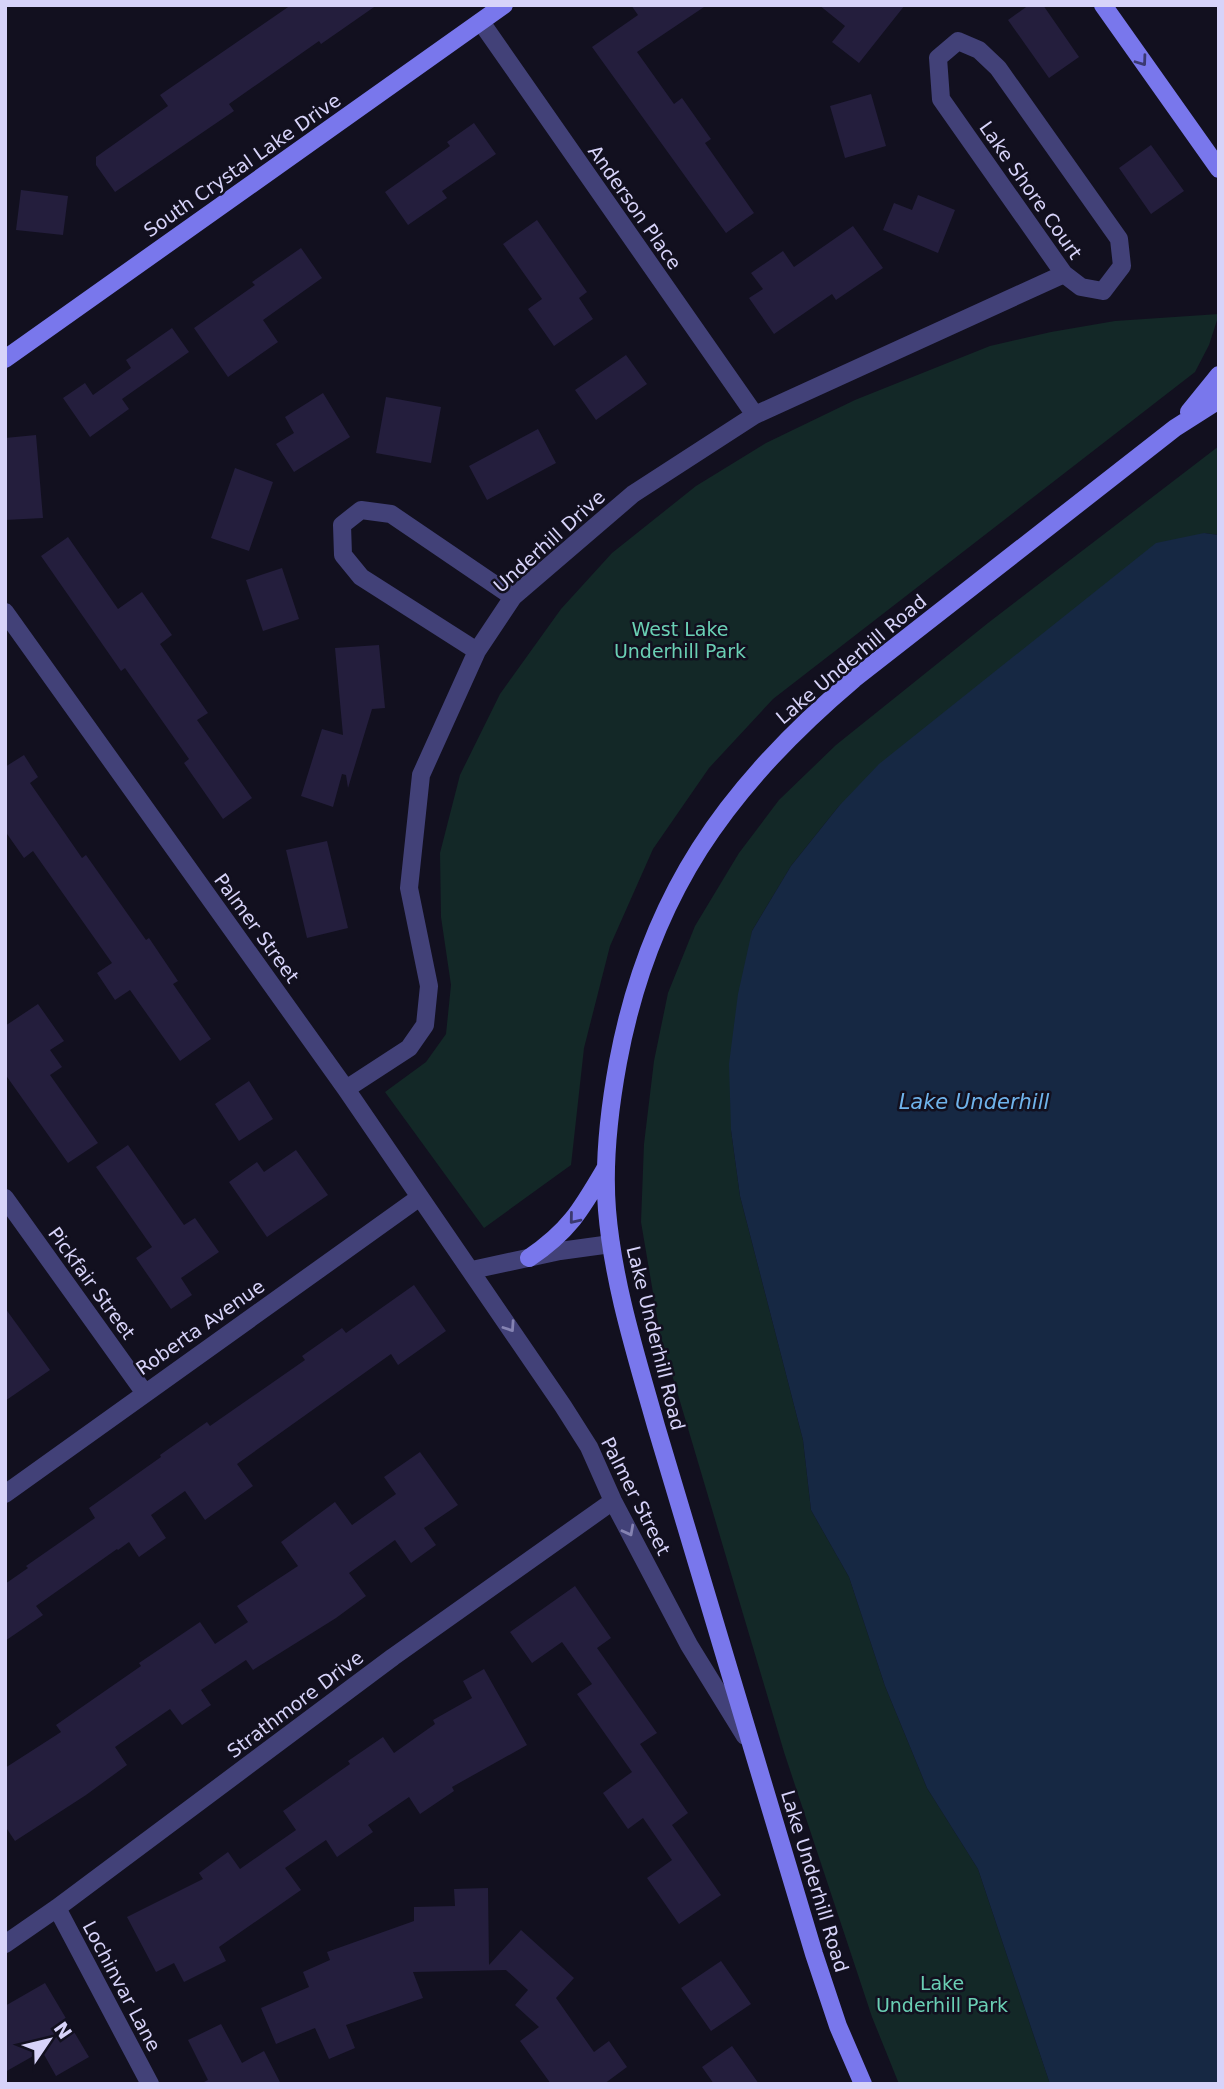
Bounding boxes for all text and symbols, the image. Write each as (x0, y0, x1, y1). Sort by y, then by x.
one-way arrow (1134, 53, 1146, 66)
street label: South Crystal Lake Drive (140, 89, 344, 241)
street label: Lake Shore Court (975, 117, 1087, 263)
street label: Anderson Place (584, 141, 686, 273)
street label: Underhill Drive (489, 485, 609, 597)
street label: Lake Underhill Road (772, 590, 930, 728)
park label: West Lake Underhill Park (614, 618, 746, 662)
street label: Palmer Street (210, 869, 304, 987)
water label: Lake Underhill (899, 1090, 1050, 1114)
one-way arrow (569, 1212, 582, 1224)
street label: Pickfair Street (44, 1223, 140, 1343)
street label: Lake Underhill Road (622, 1244, 690, 1432)
street label: Roberta Avenue (132, 1275, 268, 1379)
one-way arrow (502, 1319, 514, 1332)
street label: Palmer Street (597, 1433, 675, 1559)
one-way arrow (621, 1524, 634, 1536)
street label: Strathmore Drive (223, 1646, 367, 1762)
street label: Lake Underhill Road (777, 1787, 853, 1975)
street label: Lochinvar Lane (78, 1917, 166, 2055)
park label: Lake Underhill Park (876, 1972, 1008, 2016)
north arrow (14, 2005, 84, 2075)
text: N (49, 2017, 76, 2043)

